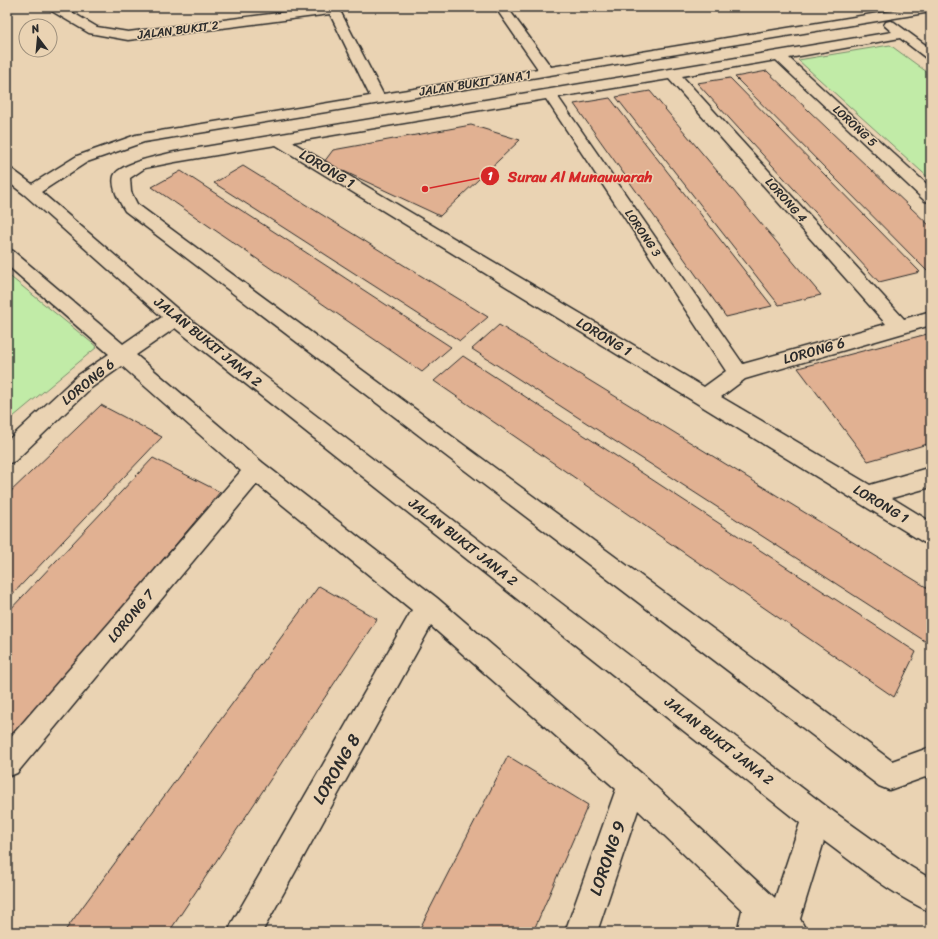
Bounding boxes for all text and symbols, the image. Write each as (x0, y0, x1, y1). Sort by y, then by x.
street label: JALAN BUKIT 2 (135, 14, 220, 46)
north arrow (18, 18, 58, 58)
text: N (28, 19, 42, 39)
street label: JALAN BUKIT JANA 1 (417, 63, 532, 103)
street label: LORONG 5 (827, 99, 883, 153)
street label: LORONG 1 (294, 142, 360, 196)
callout: Surau Al Munauwarah (480, 163, 660, 190)
text: Surau Al Munauwarah (507, 164, 652, 190)
text: 1 (487, 165, 493, 187)
street label: LORONG 4 (759, 172, 813, 228)
street label: LORONG 3 (619, 204, 667, 262)
street label: JALAN BUKIT JANA 2 (147, 290, 268, 394)
street label: LORONG 1 (571, 310, 637, 364)
street label: LORONG 6 (780, 330, 848, 372)
street label: LORONG 6 (56, 352, 120, 412)
street label: LORONG 1 (848, 477, 914, 531)
street label: JALAN BUKIT JANA 2 (402, 490, 523, 593)
street label: LORONG 7 (101, 583, 162, 648)
street label: JALAN BUKIT JANA 2 (658, 689, 779, 792)
street label: LORONG 8 (304, 728, 368, 810)
street label: LORONG 9 (580, 816, 634, 900)

